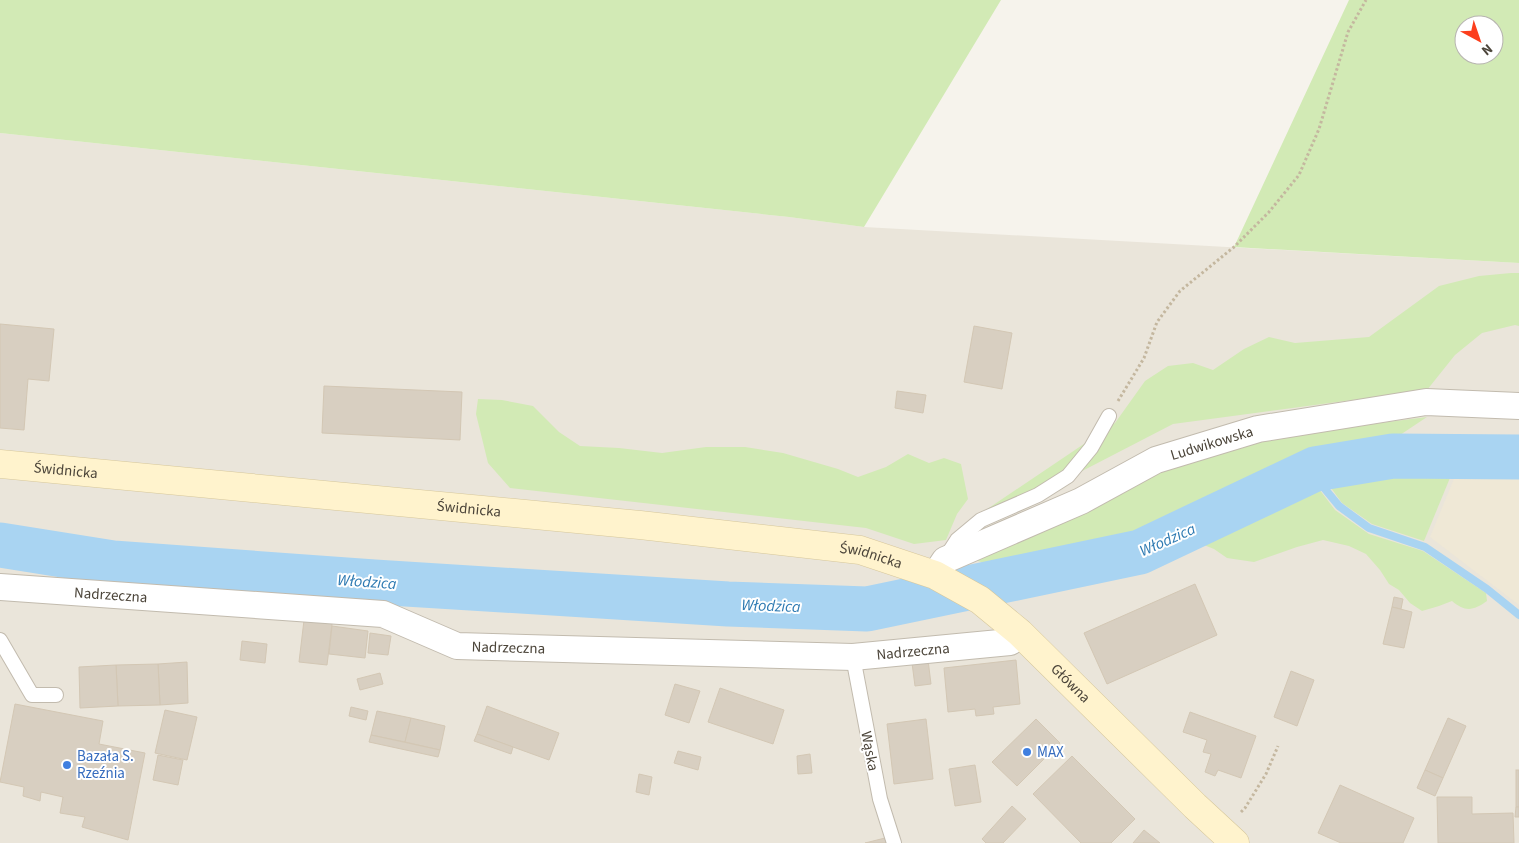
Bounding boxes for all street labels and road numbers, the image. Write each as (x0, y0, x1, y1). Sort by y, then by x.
street label: Ludwikowska (1168, 421, 1256, 466)
street label: Świdnicka (33, 457, 99, 484)
street label: Świdnicka (436, 496, 502, 523)
street label: Świdnicka (838, 538, 905, 574)
street label: Nadrzeczna (73, 582, 148, 608)
street label: Nadrzeczna (471, 636, 545, 659)
street label: Nadrzeczna (875, 638, 951, 666)
street label: Główna (1046, 659, 1095, 708)
street label: Wąska (855, 729, 884, 773)

